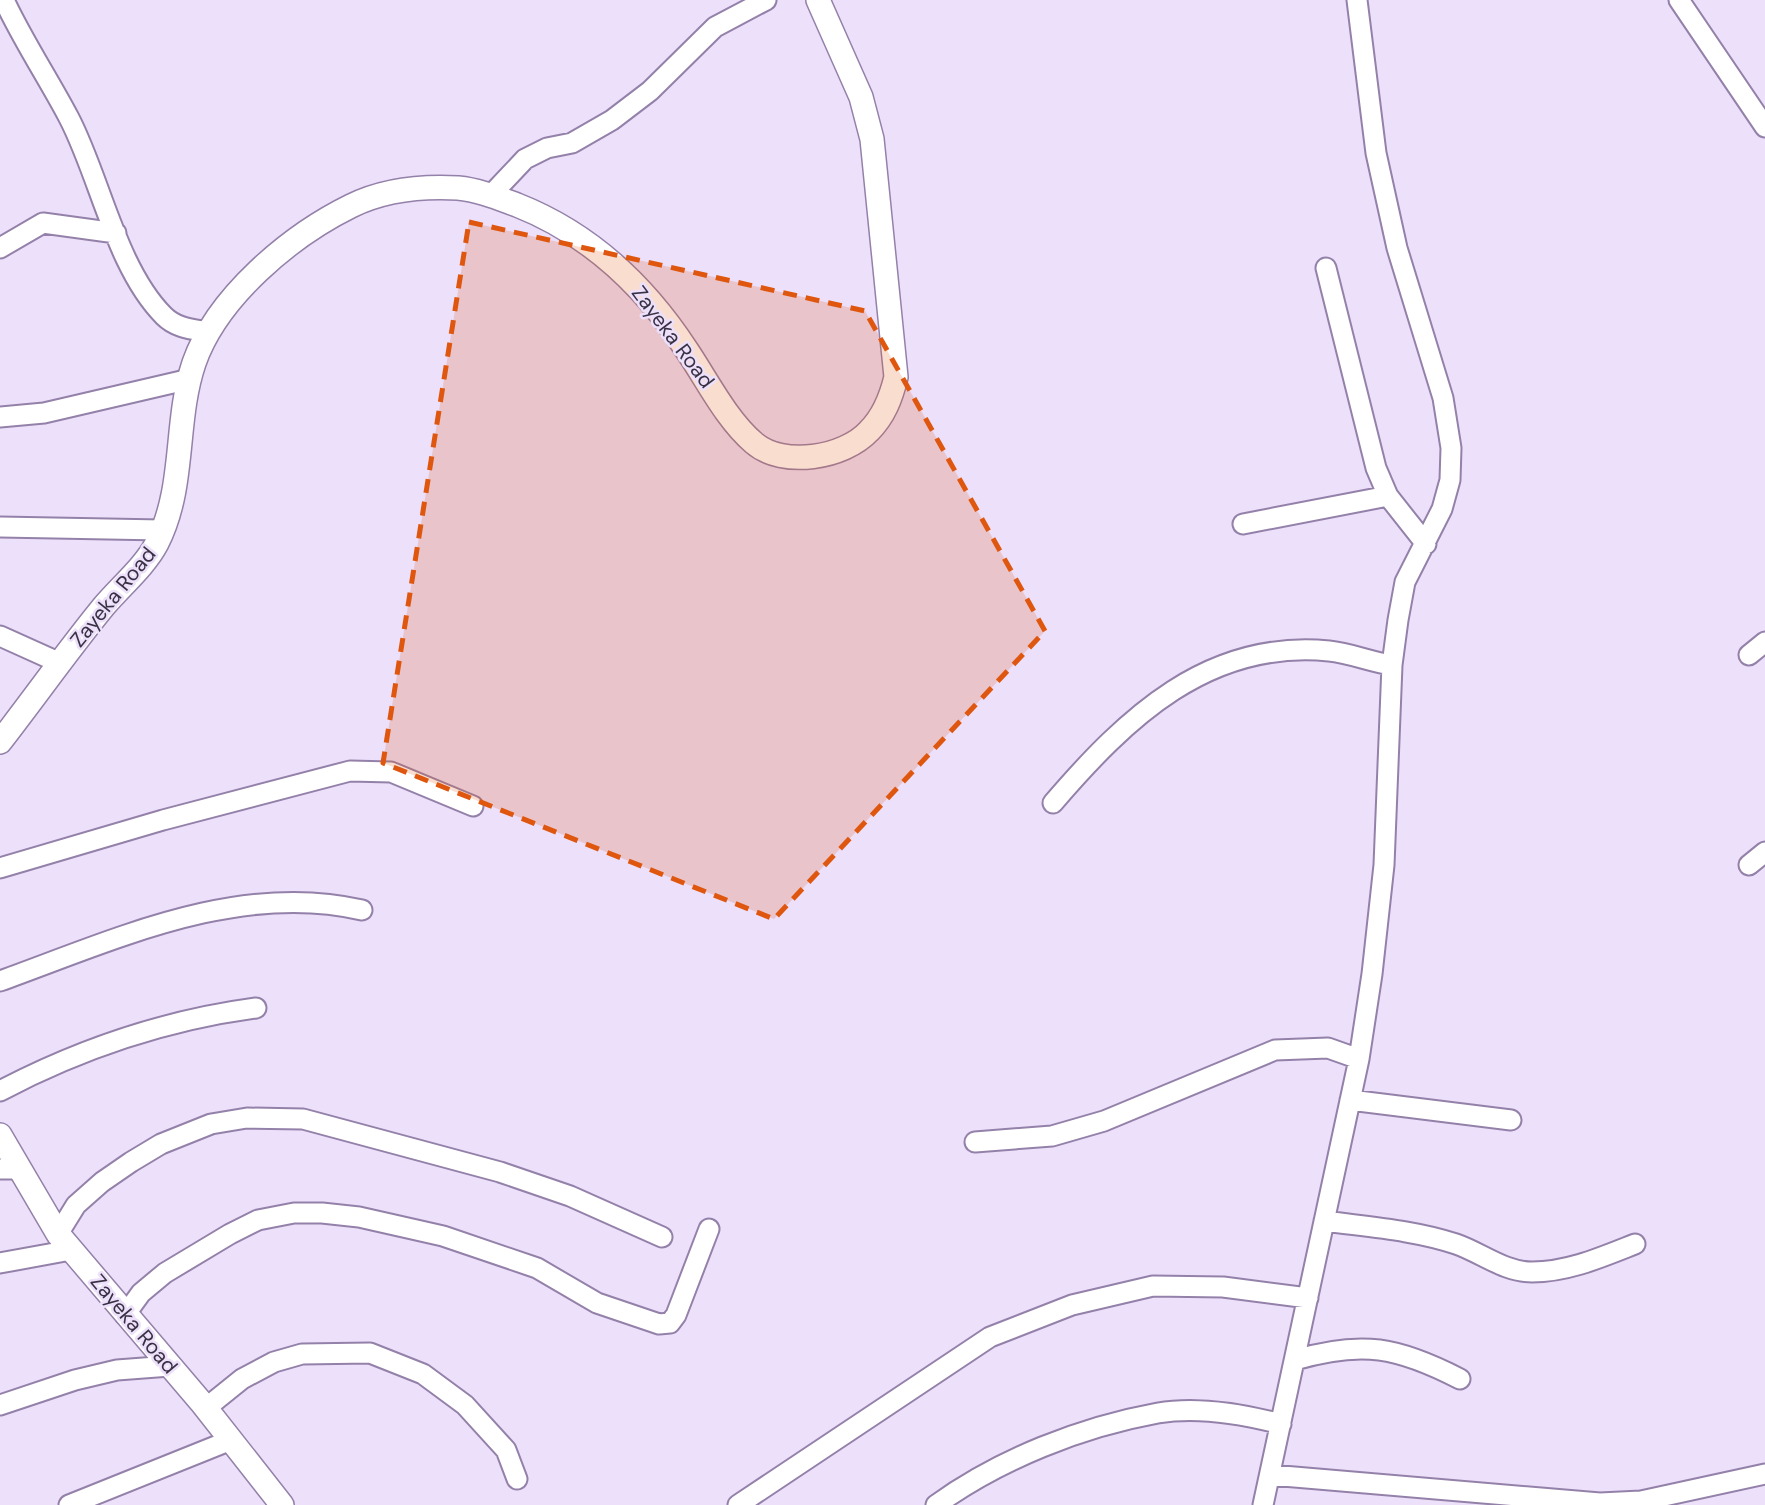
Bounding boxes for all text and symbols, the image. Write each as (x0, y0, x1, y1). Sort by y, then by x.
street label: Zayeka Road (625, 280, 721, 394)
street label: Zayeka Road (64, 541, 162, 653)
street label: Zayeka Road (84, 1268, 184, 1380)

